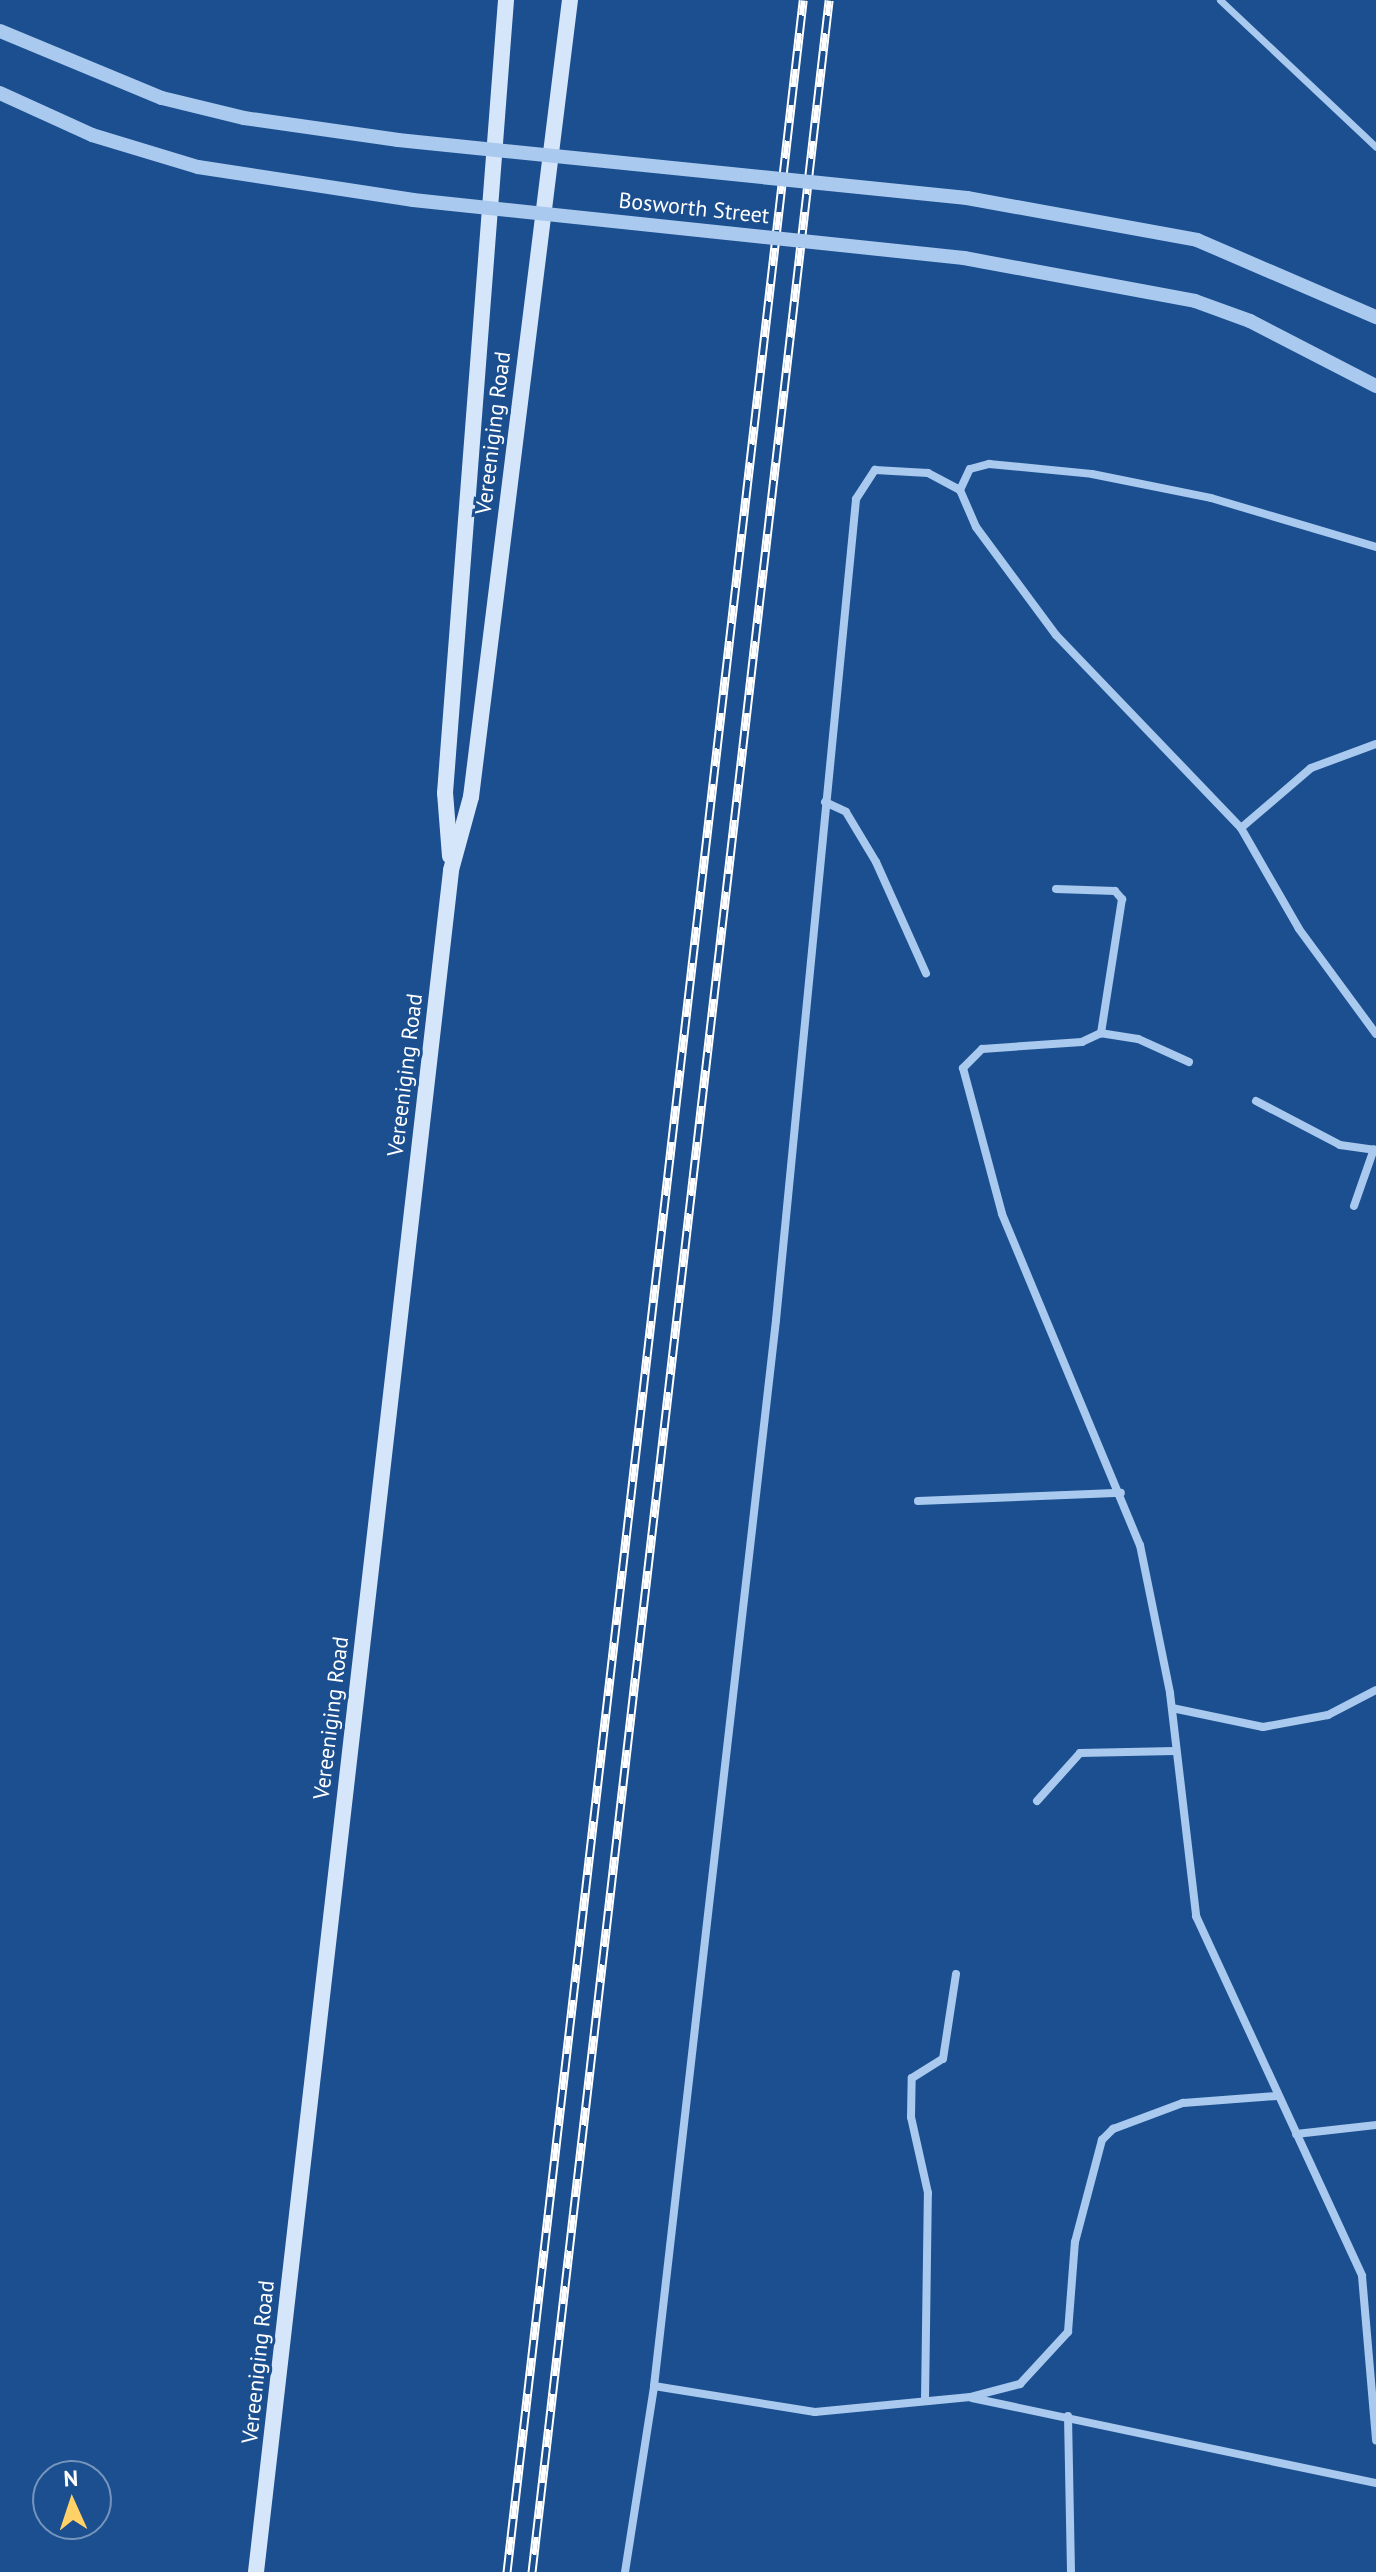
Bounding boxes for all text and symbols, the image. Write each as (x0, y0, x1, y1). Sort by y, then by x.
street label: Bosworth Street (617, 187, 771, 229)
street label: Vereeniging Road (470, 350, 516, 516)
street label: Vereeniging Road (382, 992, 428, 1158)
street label: Vereeniging Road (308, 1635, 354, 1801)
street label: Vereeniging Road (236, 2279, 280, 2445)
north arrow (32, 2460, 112, 2540)
text: N (63, 2464, 79, 2492)

